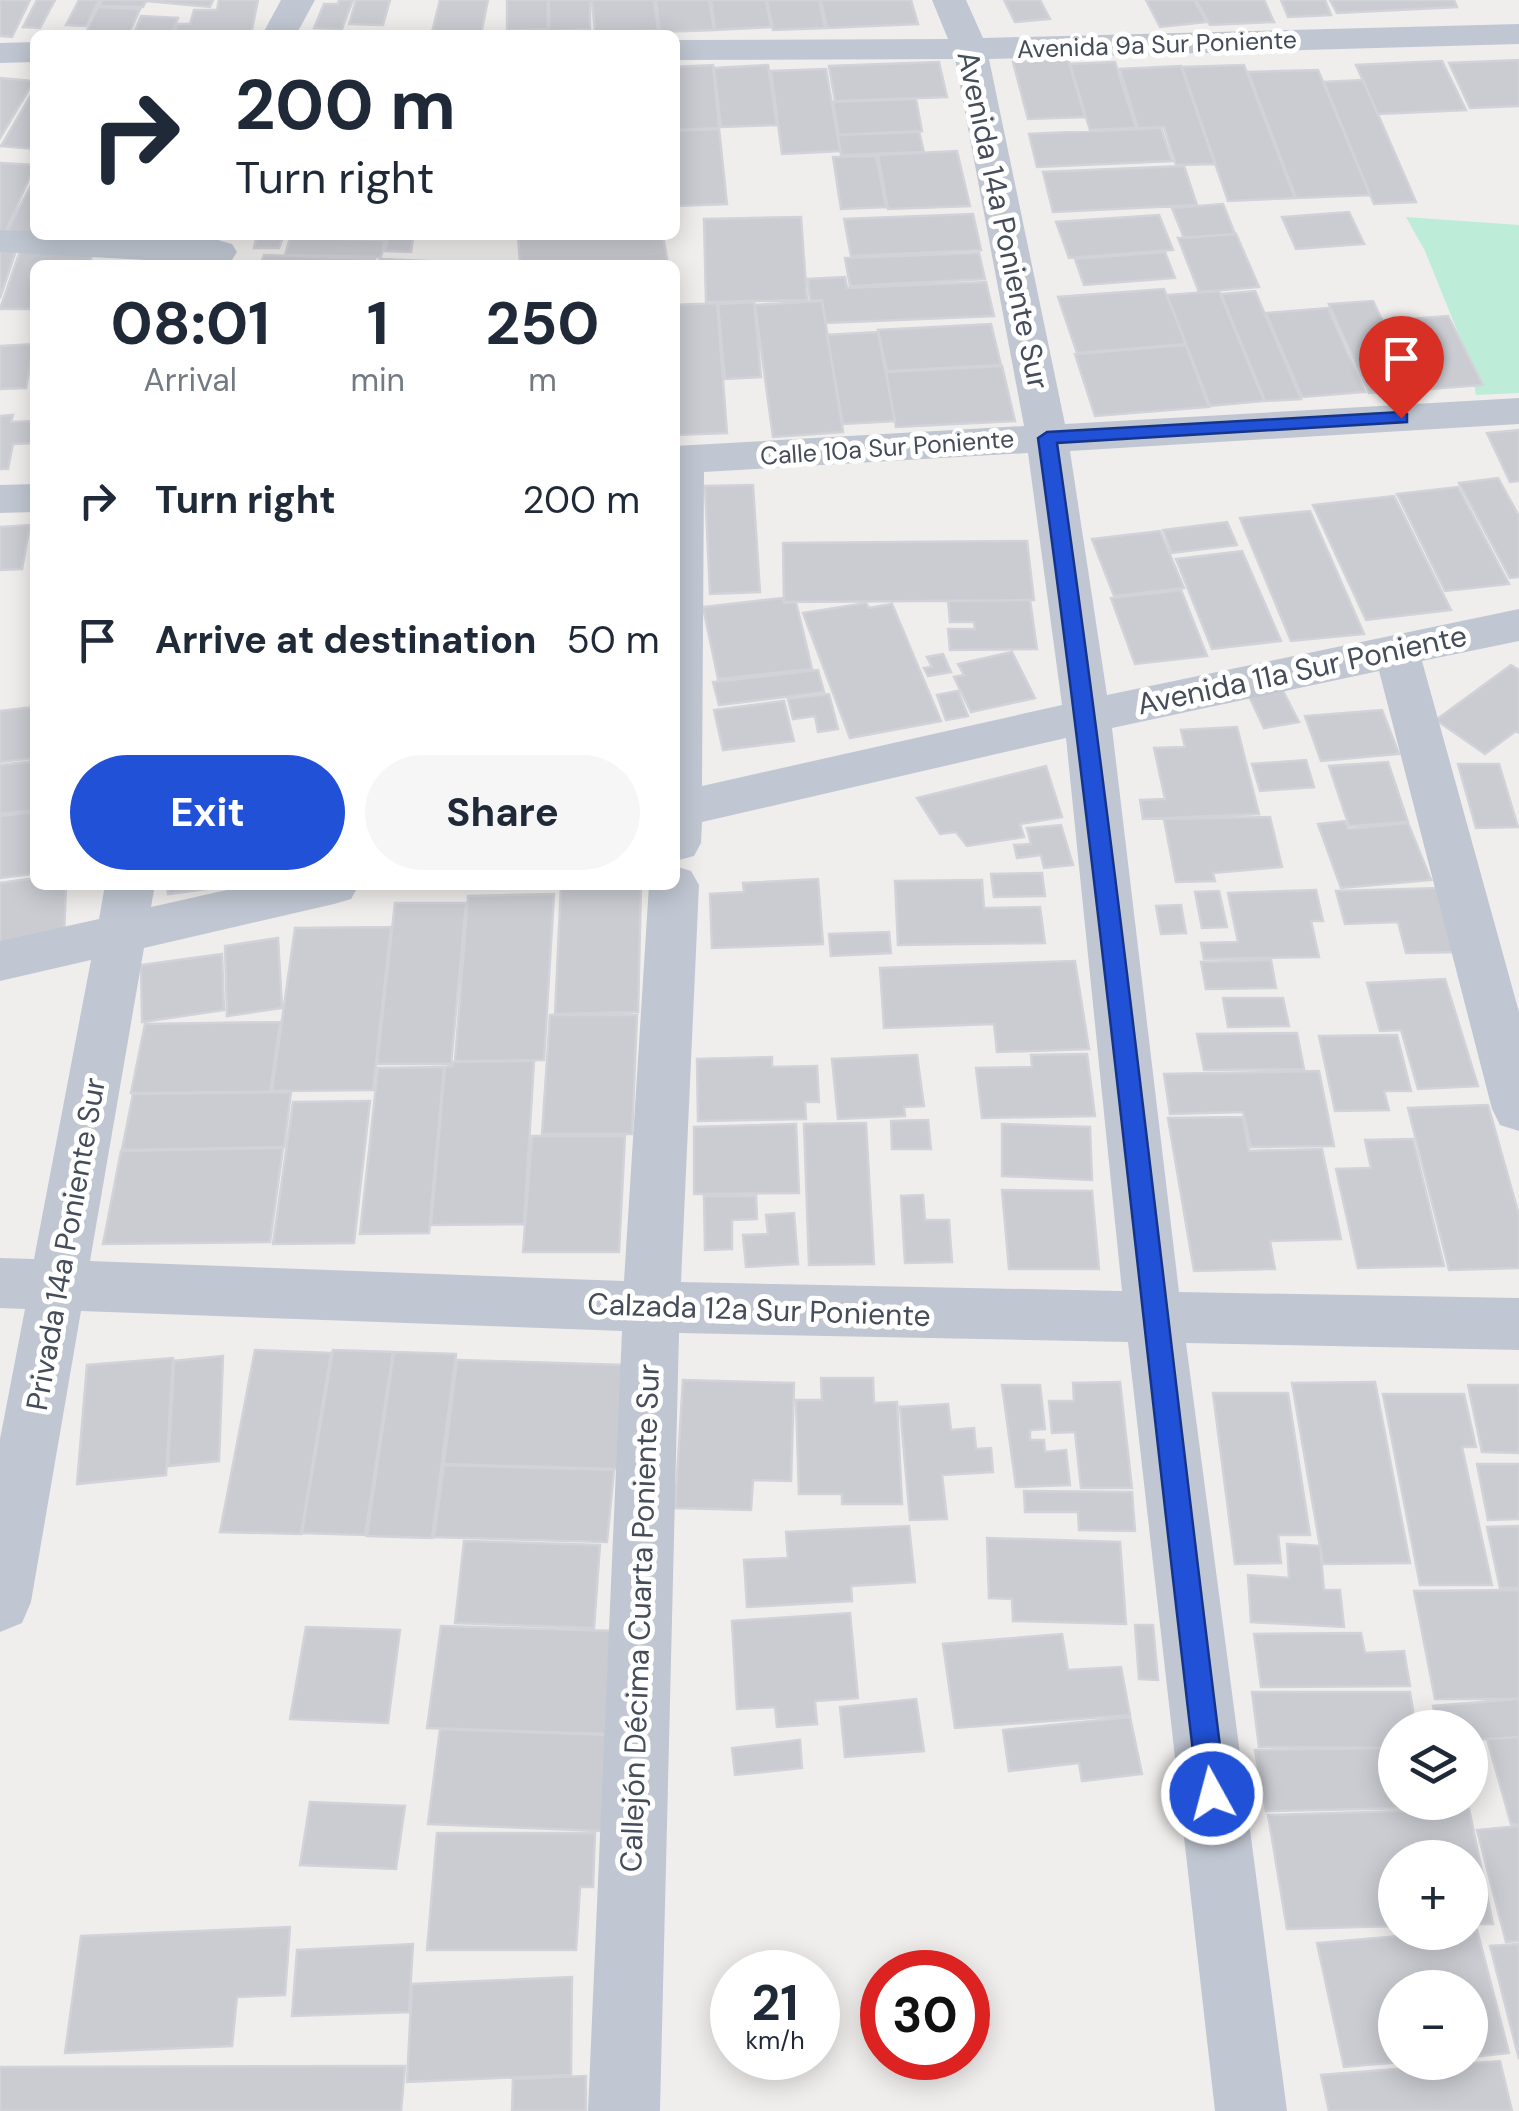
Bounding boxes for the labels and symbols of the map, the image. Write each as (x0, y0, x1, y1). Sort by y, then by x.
street label: Avenida 9a Sur Poniente (1016, 23, 1298, 66)
street label: Avenida 14a Poniente Sur (949, 47, 1058, 393)
pin (1359, 316, 1444, 419)
street label: Calle 10a Sur Poniente (759, 422, 1015, 473)
street label: Avenida 11a Sur Poniente (1133, 615, 1470, 724)
street label: Privada 14a Poniente Sur (17, 1075, 114, 1413)
street label: Calzada 12a Sur Poniente (587, 1284, 931, 1335)
street label: Callejón Décima Cuarta Poniente Sur (611, 1363, 668, 1873)
position arrow (1160, 1742, 1264, 1846)
speed limit sign: 30 (860, 1950, 990, 2080)

